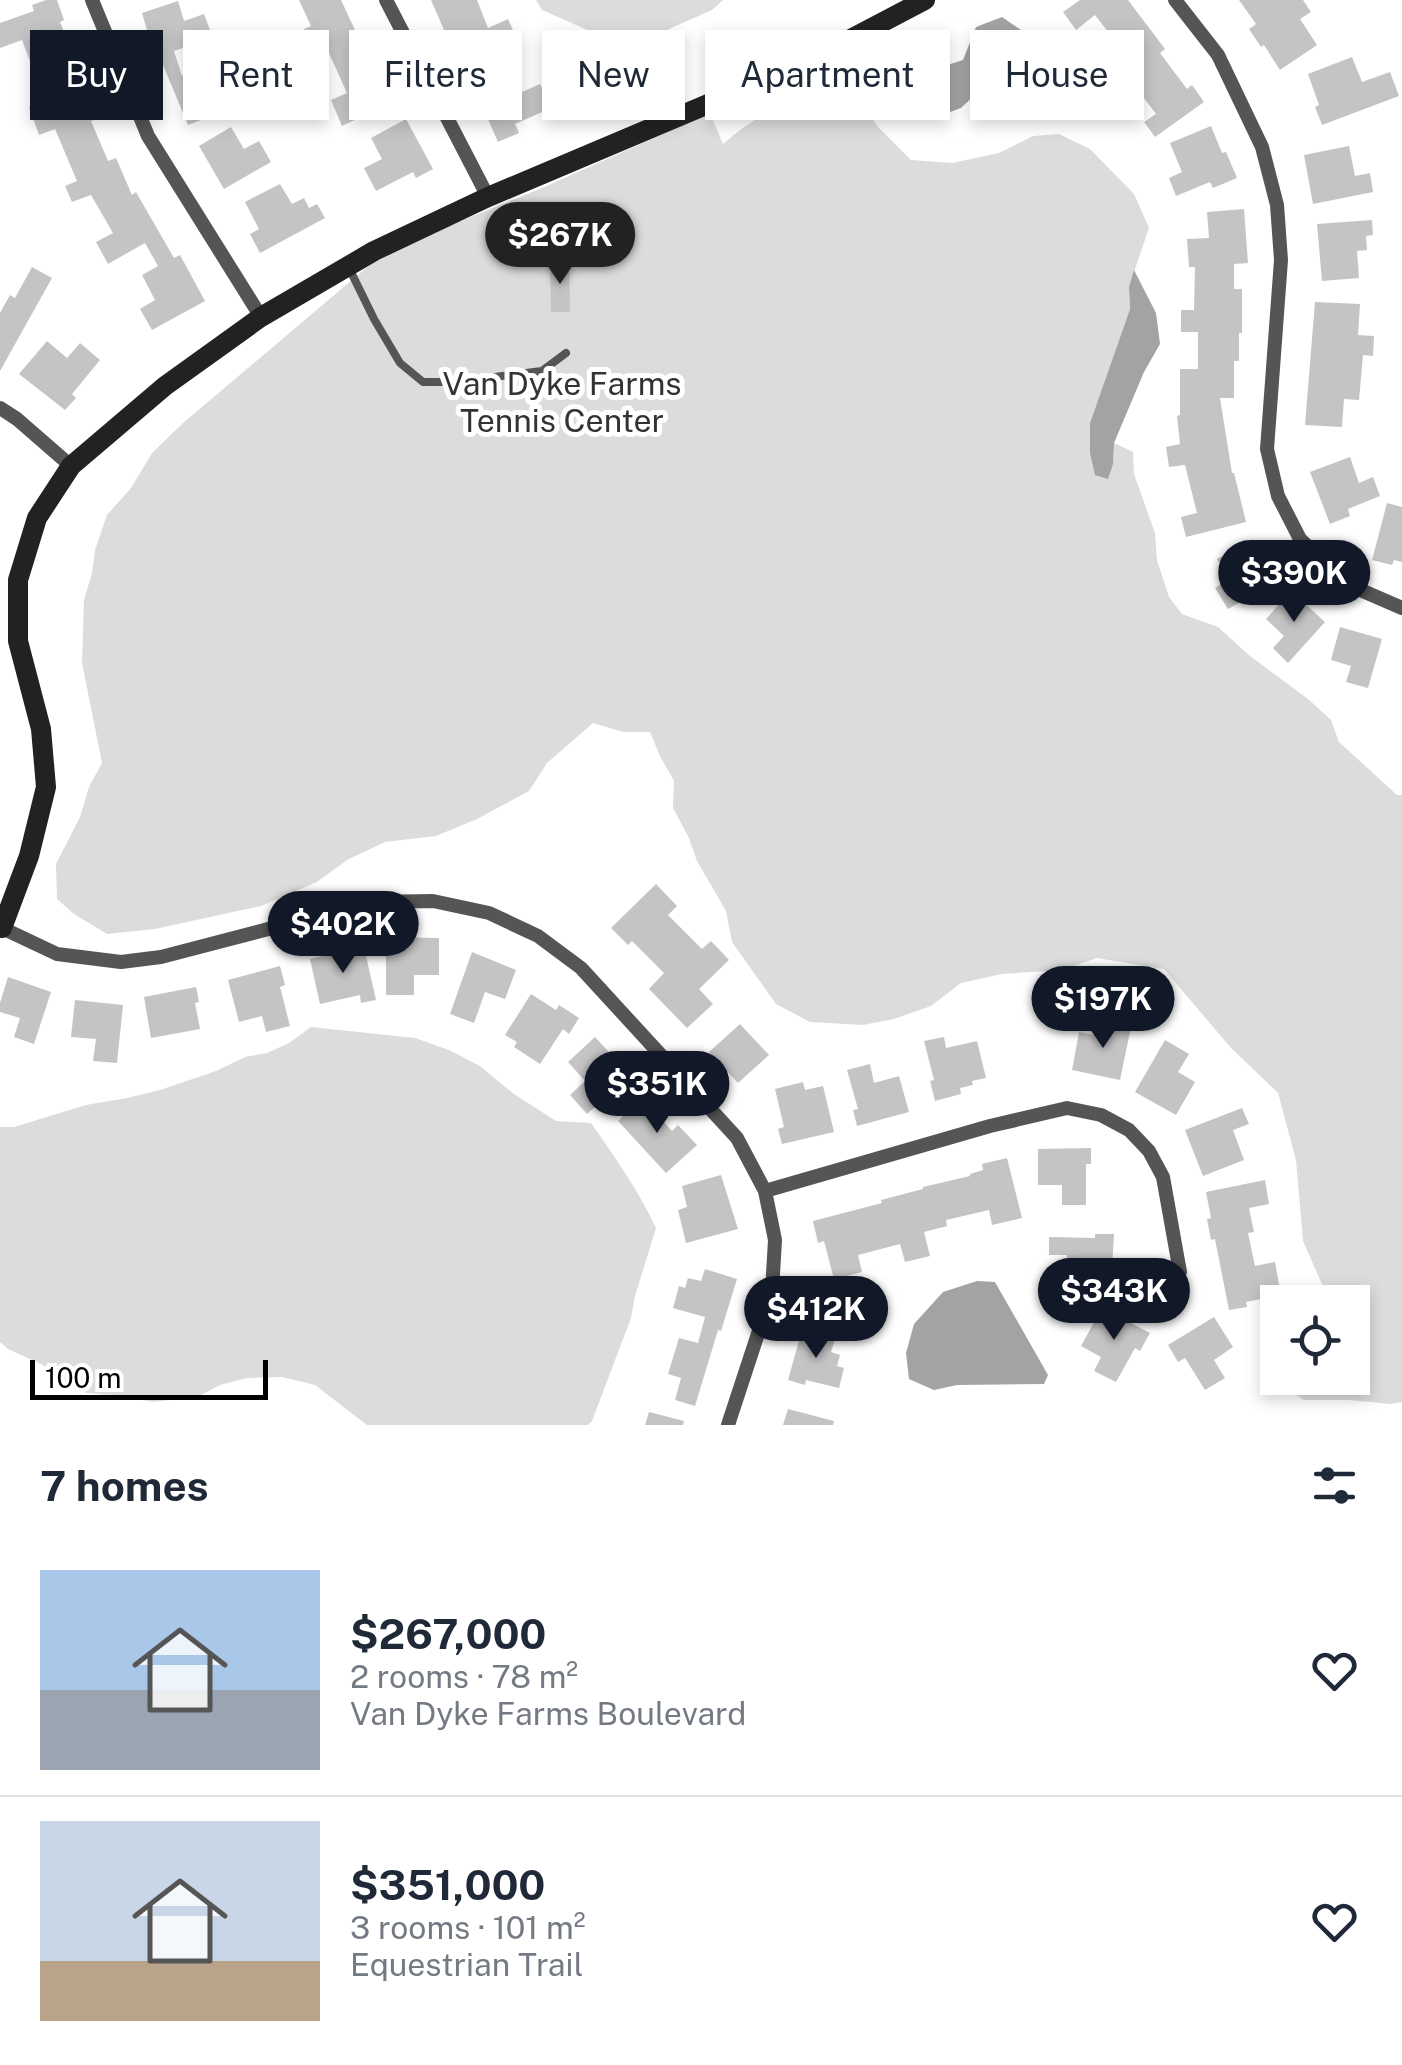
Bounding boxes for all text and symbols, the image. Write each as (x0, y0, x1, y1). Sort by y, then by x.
chip: Buy (30, 30, 163, 120)
chip: Rent (183, 30, 329, 120)
chip: Filters (349, 30, 522, 120)
chip: New (542, 30, 685, 120)
chip: Apartment (705, 30, 950, 120)
chip: House (970, 30, 1144, 120)
pin: $267K (490, 202, 630, 287)
text: $267K (507, 216, 613, 253)
park label: Van Dyke Farms Tennis Center (443, 365, 681, 439)
pin: $390K (1224, 540, 1364, 625)
text: $390K (1240, 554, 1348, 591)
pin: $402K (273, 891, 413, 976)
text: $402K (290, 905, 396, 942)
pin: $197K (1033, 966, 1173, 1051)
text: $197K (1053, 980, 1153, 1017)
pin: $351K (587, 1051, 727, 1136)
text: $351K (606, 1065, 708, 1102)
pin: $343K (1044, 1258, 1184, 1343)
text: $343K (1060, 1272, 1168, 1309)
pin: $412K (746, 1276, 886, 1361)
map controls (1260, 1285, 1370, 1395)
button: locate (1260, 1285, 1370, 1395)
text: $412K (766, 1290, 866, 1327)
scale bar (30, 1355, 268, 1400)
text: 100 m (45, 1361, 122, 1394)
icon: filters (1307, 1458, 1362, 1513)
text: 7 homes (40, 1461, 209, 1510)
text: $267,000 (350, 1609, 546, 1658)
icon: home (120, 1610, 240, 1730)
icon: heart (1307, 1643, 1362, 1698)
text: 2 rooms · 78 m² (350, 1658, 578, 1695)
text: Van Dyke Farms Boulevard (350, 1695, 746, 1732)
text: $351,000 (350, 1860, 545, 1909)
icon: home (120, 1861, 240, 1981)
icon: heart (1307, 1894, 1362, 1949)
text: 3 rooms · 101 m² (350, 1909, 586, 1946)
text: Equestrian Trail (350, 1946, 583, 1983)

